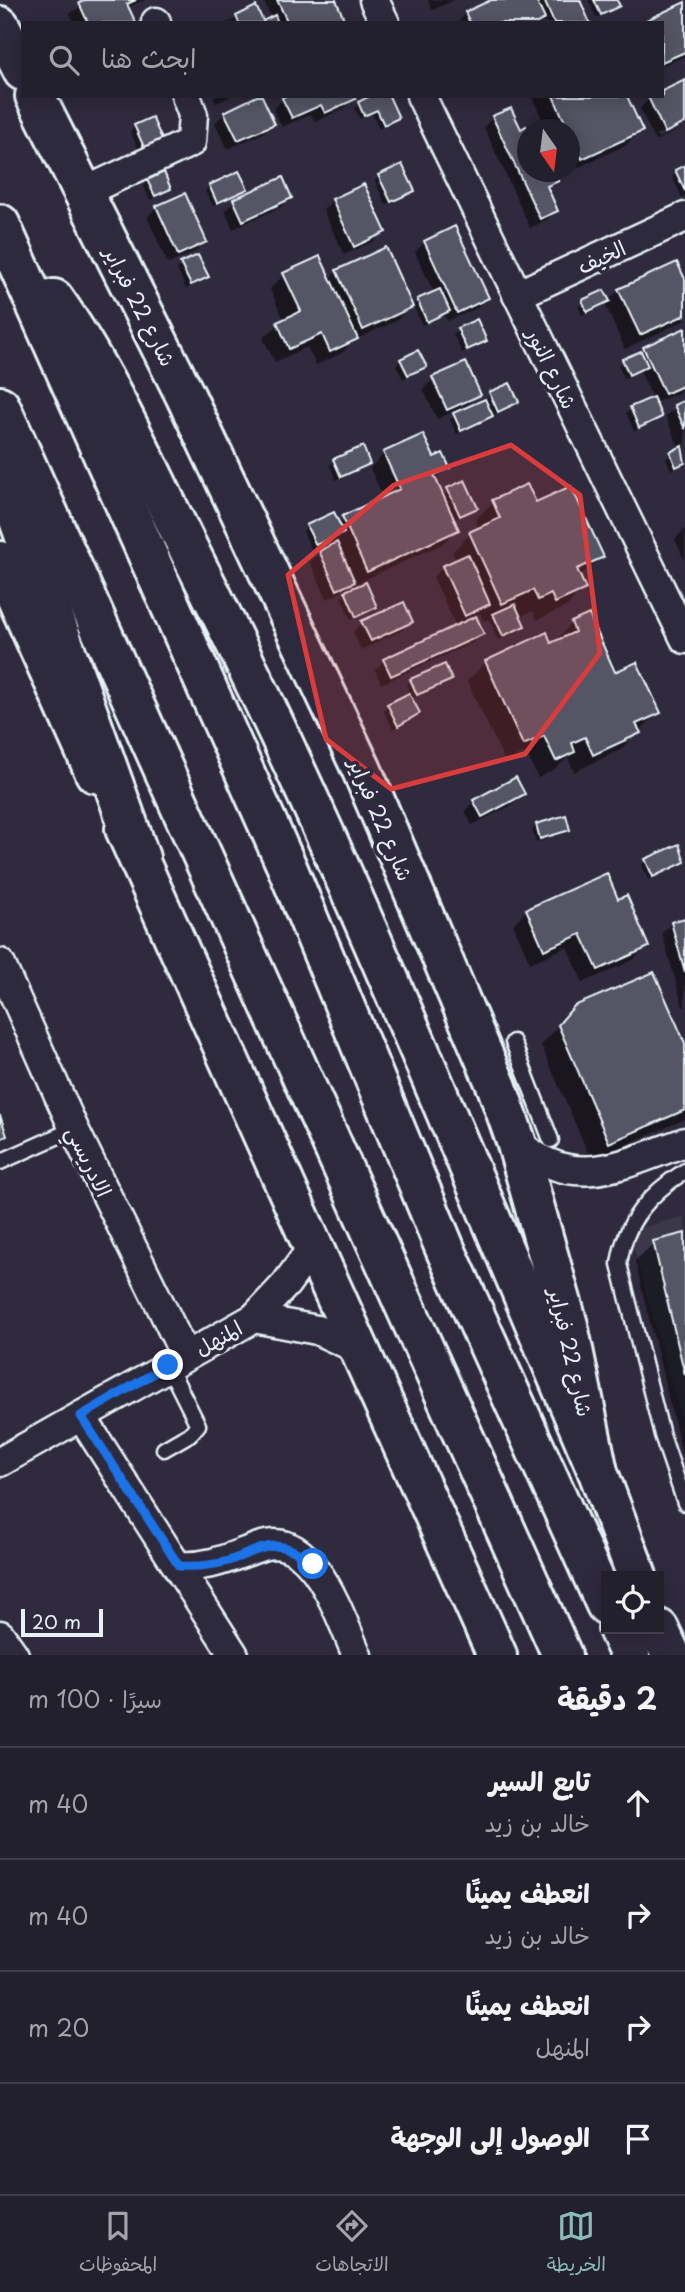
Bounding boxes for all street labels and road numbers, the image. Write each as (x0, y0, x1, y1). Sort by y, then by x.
street label: الخيف (571, 231, 631, 281)
street label: شارع 22 فبراير (95, 239, 185, 372)
street label: شارع النور (518, 320, 586, 414)
street label: شارع 22 فبراير (340, 751, 422, 886)
street label: الادريسي (55, 1120, 121, 1204)
street label: شارع 22 فبراير (540, 1283, 602, 1420)
street label: المنهل (188, 1311, 248, 1363)

